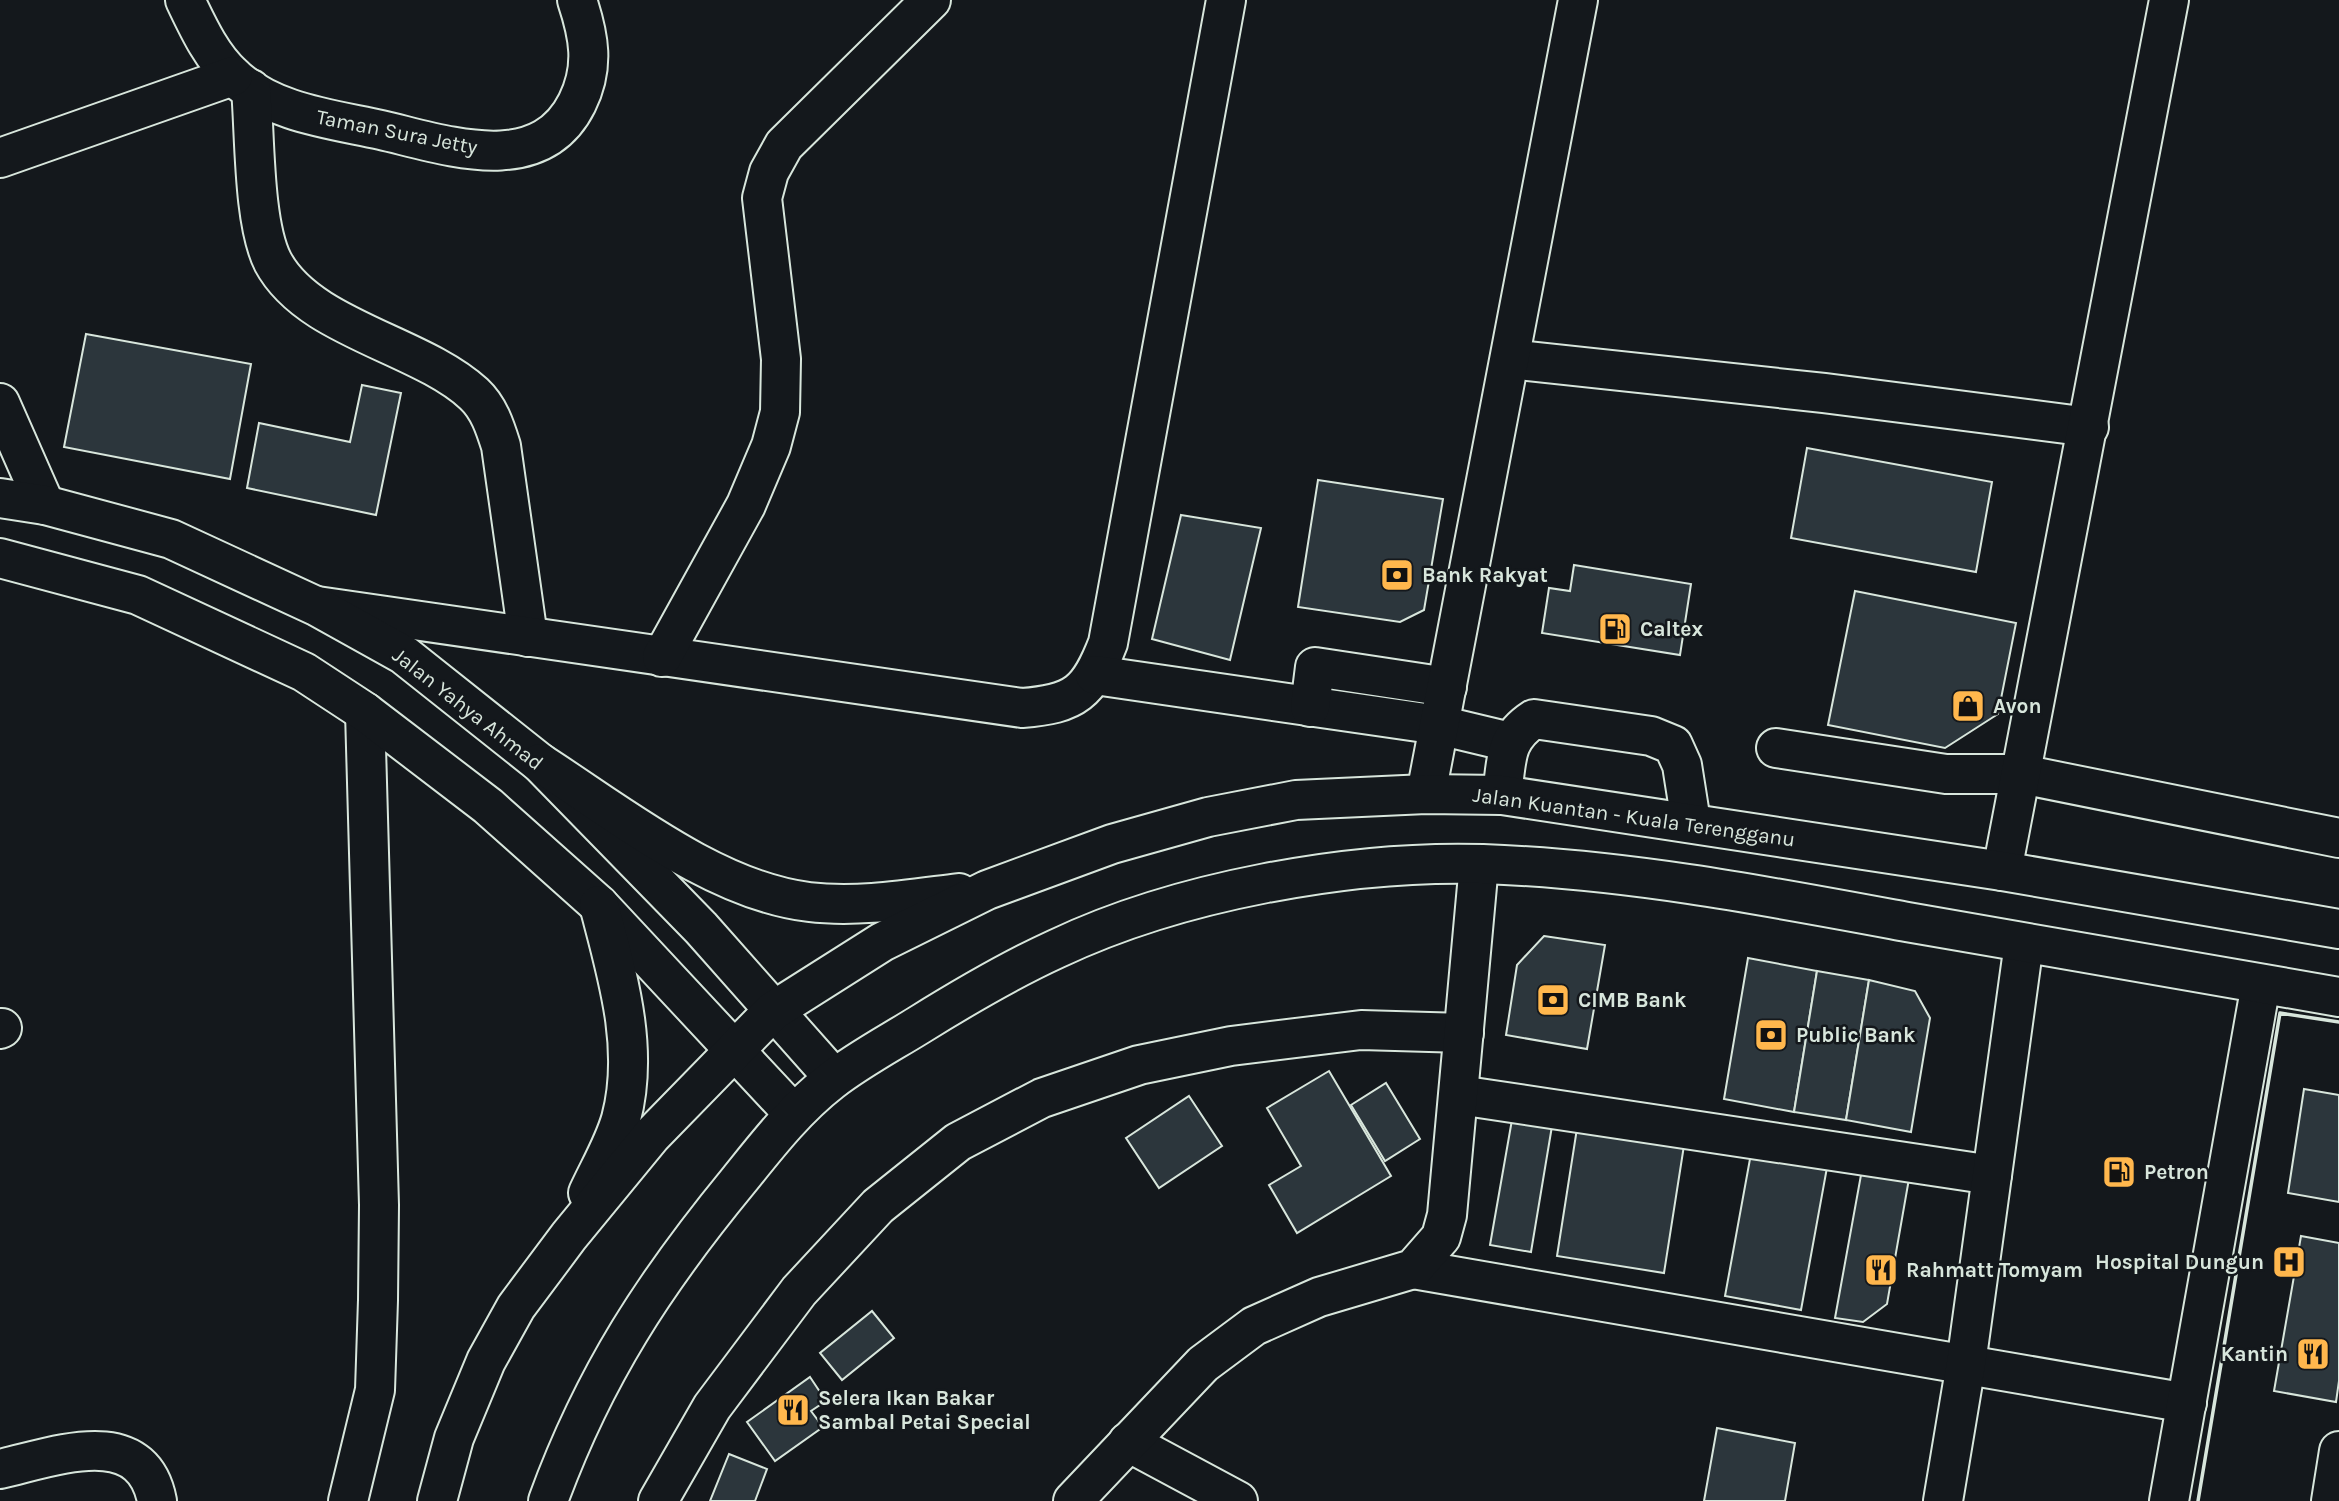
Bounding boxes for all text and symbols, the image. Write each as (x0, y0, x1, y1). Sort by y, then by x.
street label: Taman Sura Jetty (314, 105, 480, 159)
bank icon: Bank Rakyat (1378, 556, 1416, 594)
place label: Bank Rakyat (1422, 563, 1548, 587)
fuel station icon: Caltex (1596, 610, 1634, 648)
place label: Caltex (1640, 617, 1703, 641)
street label: Jalan Yahya Ahmad (388, 643, 548, 775)
shop icon: Avon (1949, 687, 1987, 725)
place label: Avon (1993, 694, 2042, 718)
street label: Jalan Kuantan - Kuala Terengganu (1471, 782, 1797, 852)
bank icon: CIMB Bank (1534, 981, 1572, 1019)
place label: CIMB Bank (1578, 988, 1687, 1012)
bank icon: Public Bank (1752, 1016, 1790, 1054)
place label: Public Bank (1796, 1023, 1916, 1047)
fuel station icon: Petron (2100, 1153, 2138, 1191)
place label: Petron (2144, 1160, 2209, 1184)
hospital icon: Hospital Dungun (2270, 1243, 2308, 1281)
place label: Hospital Dungun (2095, 1250, 2264, 1274)
restaurant icon: Rahmatt Tomyam (1862, 1251, 1900, 1289)
place label: Rahmatt Tomyam (1906, 1258, 2083, 1282)
restaurant icon: Kantin (2294, 1335, 2332, 1373)
place label: Kantin (2221, 1342, 2288, 1366)
place label: Selera Ikan Bakar Sambal Petai Special (818, 1386, 1031, 1434)
restaurant icon: Selera Ikan Bakar Sambal Petai Special (774, 1391, 812, 1429)

